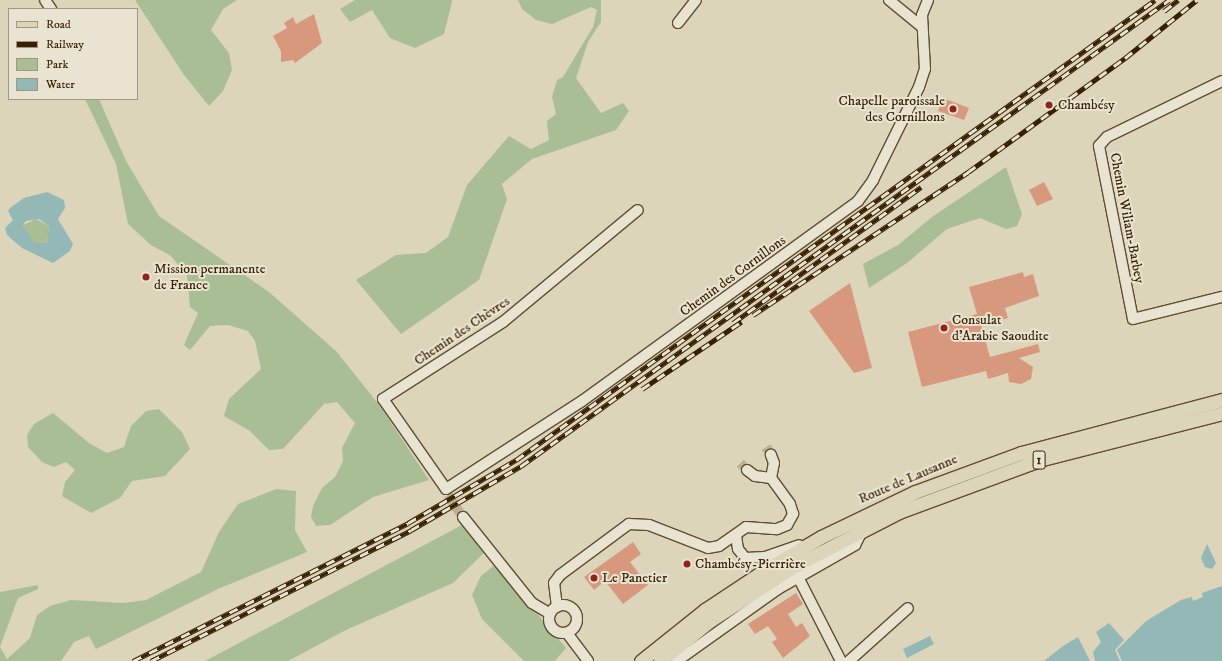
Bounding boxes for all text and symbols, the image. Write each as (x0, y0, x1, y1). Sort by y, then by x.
legend (8, 8, 138, 100)
text: Road (46, 17, 71, 32)
text: Railway (46, 37, 84, 52)
text: Park (46, 57, 68, 72)
text: Water (46, 77, 75, 92)
place label: Chapelle paroissale des Cornillons (839, 93, 945, 126)
place label: Chambésy (1058, 97, 1115, 113)
marker: Chambésy (1043, 99, 1055, 111)
marker: Chapelle paroissale des Cornillons (948, 104, 958, 114)
street label: Chemin Wiliam-Barbey (1106, 151, 1148, 285)
street label: Chemin des Cornillons (677, 232, 789, 320)
place label: Mission permanente de France (154, 261, 266, 294)
marker: Mission permanente de France (141, 272, 151, 282)
street label: Chemin des Chèvres (411, 293, 513, 369)
place label: Consulat d'Arabie Saoudite (952, 312, 1049, 344)
marker: Consulat d'Arabie Saoudite (939, 323, 949, 333)
road number: 1 (1032, 449, 1046, 471)
street label: Route de Lausanne (856, 451, 960, 507)
place label: Chambésy-Pierrière (695, 556, 806, 572)
marker: Chambésy-Pierrière (682, 559, 692, 569)
place label: Le Panetier (602, 570, 667, 586)
marker: Le Panetier (589, 573, 599, 583)

